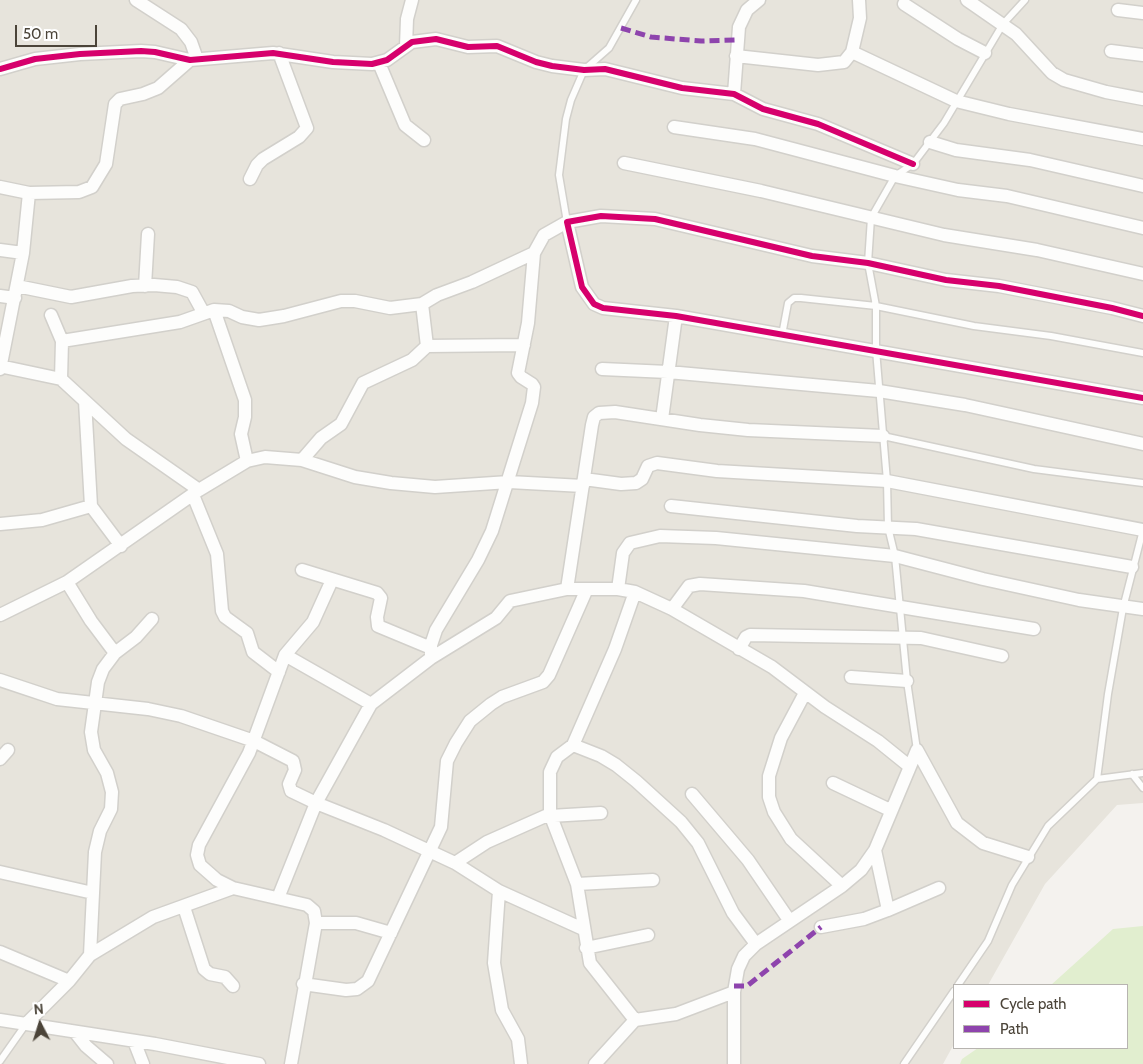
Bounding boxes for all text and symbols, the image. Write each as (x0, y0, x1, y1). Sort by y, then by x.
scale bar (18, 15, 100, 47)
text: 50 m (23, 25, 58, 43)
legend (953, 984, 1128, 1049)
text: Cycle path (1000, 995, 1066, 1013)
north arrow (15, 999, 65, 1049)
text: N (33, 1000, 44, 1018)
text: Path (1000, 1020, 1029, 1038)

